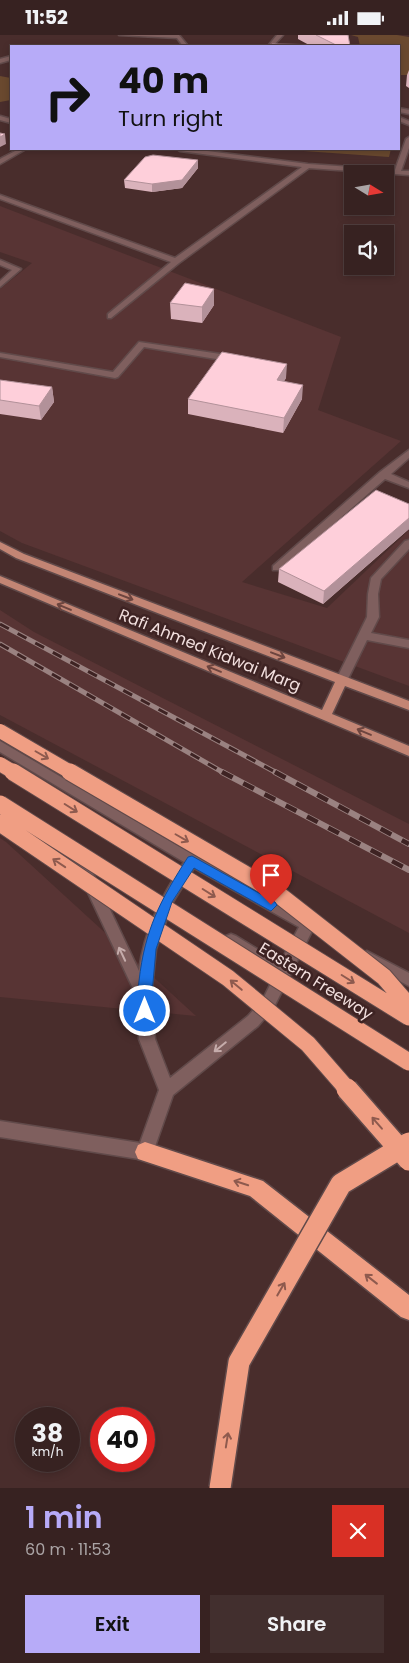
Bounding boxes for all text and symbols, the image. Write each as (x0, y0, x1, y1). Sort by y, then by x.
text: 11:52 (25, 4, 68, 31)
text: 40 m (118, 56, 209, 105)
icon: right (35, 65, 100, 130)
text: Turn right (118, 103, 223, 134)
north arrow (344, 165, 394, 215)
map controls (344, 165, 394, 275)
button: sound (344, 225, 394, 275)
one-way arrow (118, 593, 133, 602)
one-way arrow (57, 602, 72, 612)
street label: Rafi Ahmed Kidwai Marg (116, 603, 304, 697)
one-way arrow (270, 652, 285, 661)
one-way arrow (207, 663, 222, 673)
one-way arrow (357, 726, 372, 736)
one-way arrow (35, 751, 49, 761)
one-way arrow (64, 803, 78, 813)
one-way arrow (175, 833, 189, 843)
pin (250, 854, 292, 905)
one-way arrow (52, 858, 66, 868)
icon: arrive (257, 861, 285, 889)
one-way arrow (202, 889, 216, 899)
street label: Eastern Freeway (255, 937, 377, 1025)
one-way arrow (117, 946, 127, 961)
one-way arrow (340, 974, 354, 984)
one-way arrow (230, 979, 243, 991)
position arrow (118, 984, 170, 1036)
one-way arrow (214, 1042, 227, 1053)
one-way arrow (372, 1117, 383, 1130)
one-way arrow (234, 1178, 249, 1187)
one-way arrow (365, 1274, 378, 1285)
one-way arrow (276, 1282, 286, 1297)
speed limit sign: 40 (90, 1407, 155, 1472)
text: 38 (32, 1416, 63, 1451)
one-way arrow (223, 1432, 233, 1448)
text: km/h (32, 1443, 63, 1460)
text: 1 min (25, 1496, 103, 1539)
button: close (332, 1505, 384, 1557)
text: 60 m · 11:53 (25, 1538, 111, 1561)
button: Exit (25, 1595, 200, 1653)
button: Share (210, 1595, 384, 1653)

